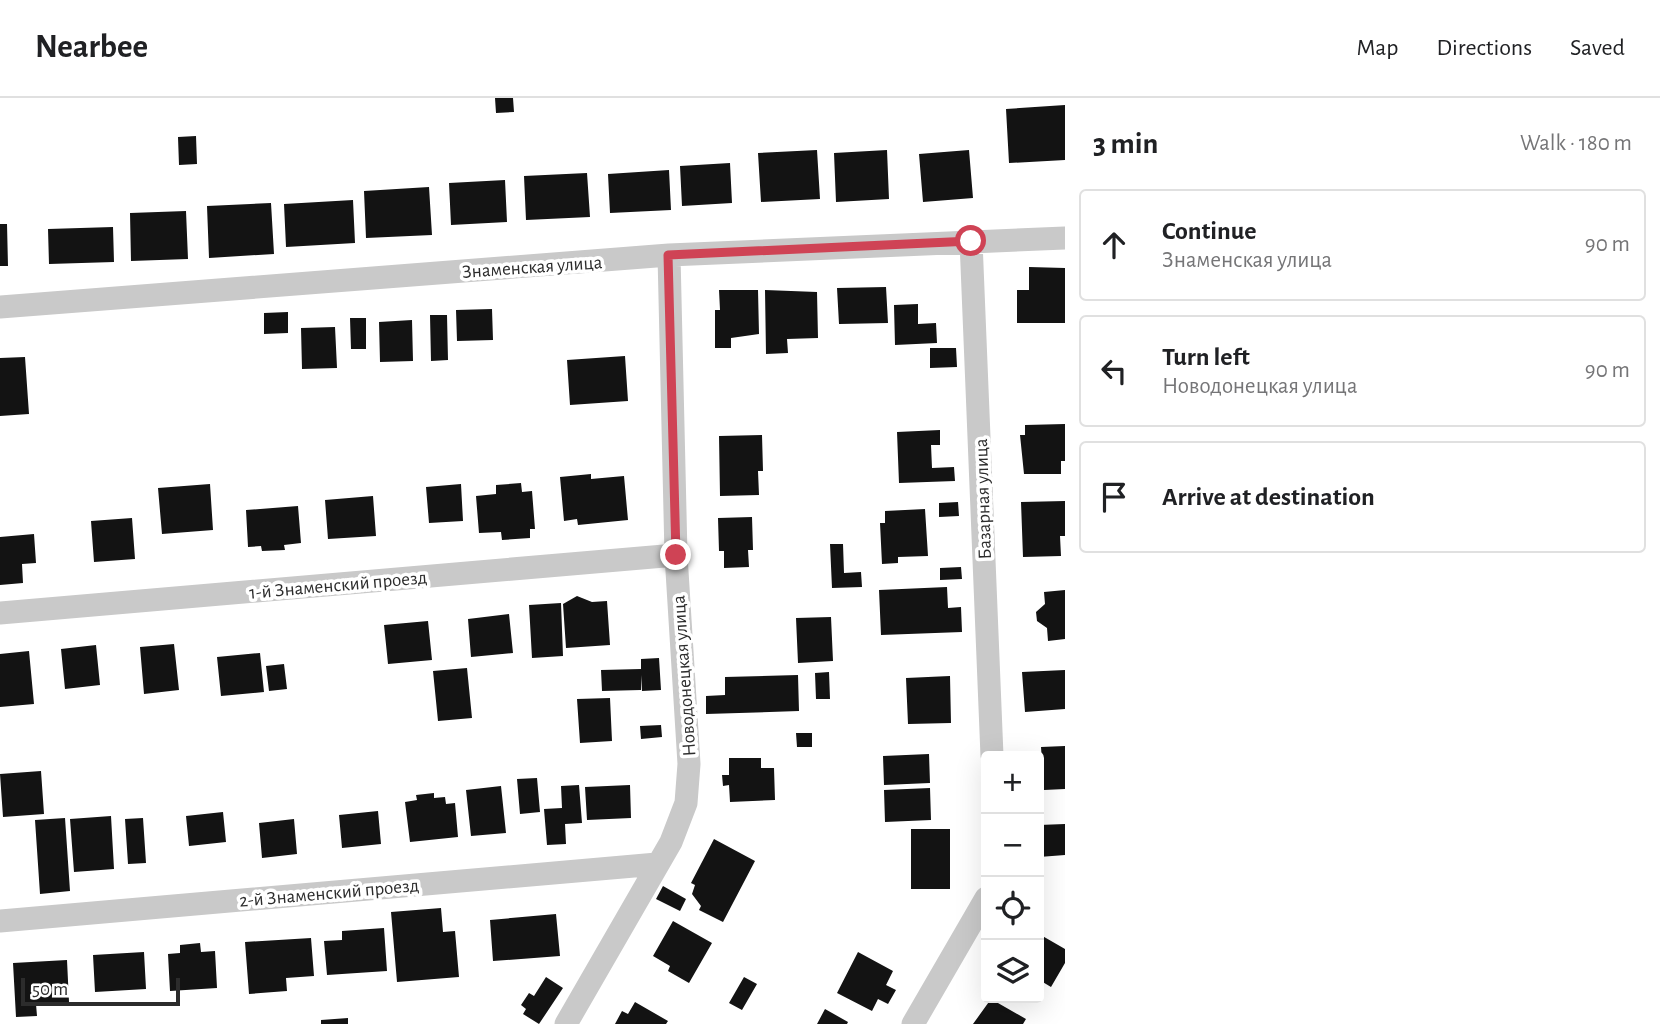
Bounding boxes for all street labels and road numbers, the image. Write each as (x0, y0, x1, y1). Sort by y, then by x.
street label: Знаменская улица (461, 253, 603, 282)
street label: Базарная улица (972, 438, 995, 560)
street label: 1-й Знаменский проезд (248, 568, 428, 603)
street label: Новодонецкая улица (669, 594, 700, 757)
street label: 2-й Знаменский проезд (238, 876, 420, 911)

